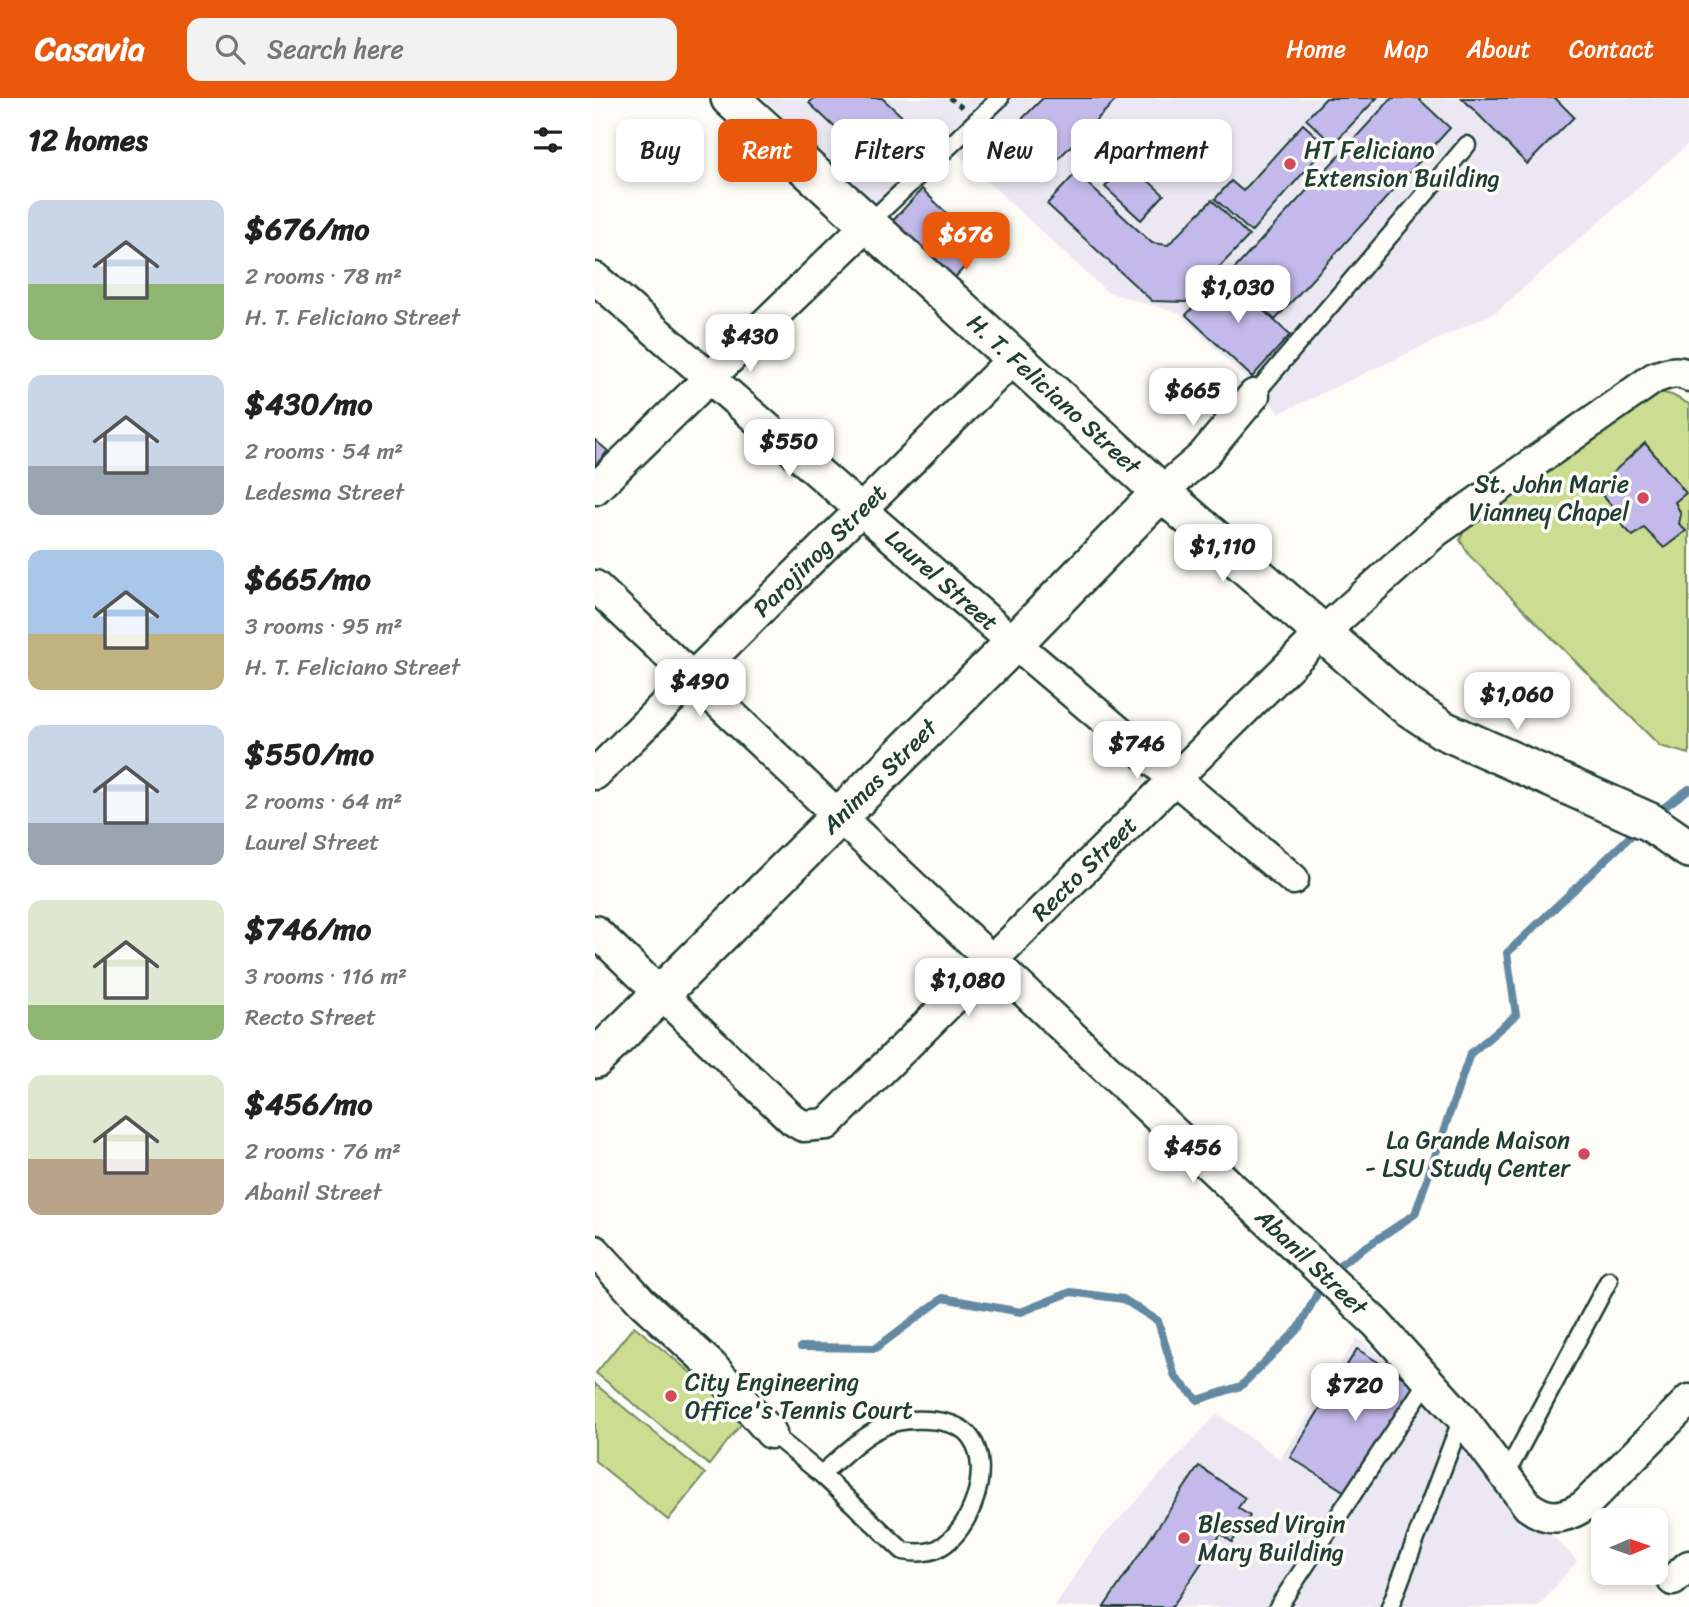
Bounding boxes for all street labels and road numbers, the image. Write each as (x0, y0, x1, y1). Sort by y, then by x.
street label: H. T. Feliciano Street (957, 303, 1152, 486)
street label: Parojinog Street (742, 474, 897, 628)
street label: Laurel Street (875, 518, 1009, 642)
street label: Animas Street (811, 707, 949, 845)
street label: Recto Street (1021, 806, 1148, 932)
street label: Abanil Street (1244, 1197, 1379, 1327)

